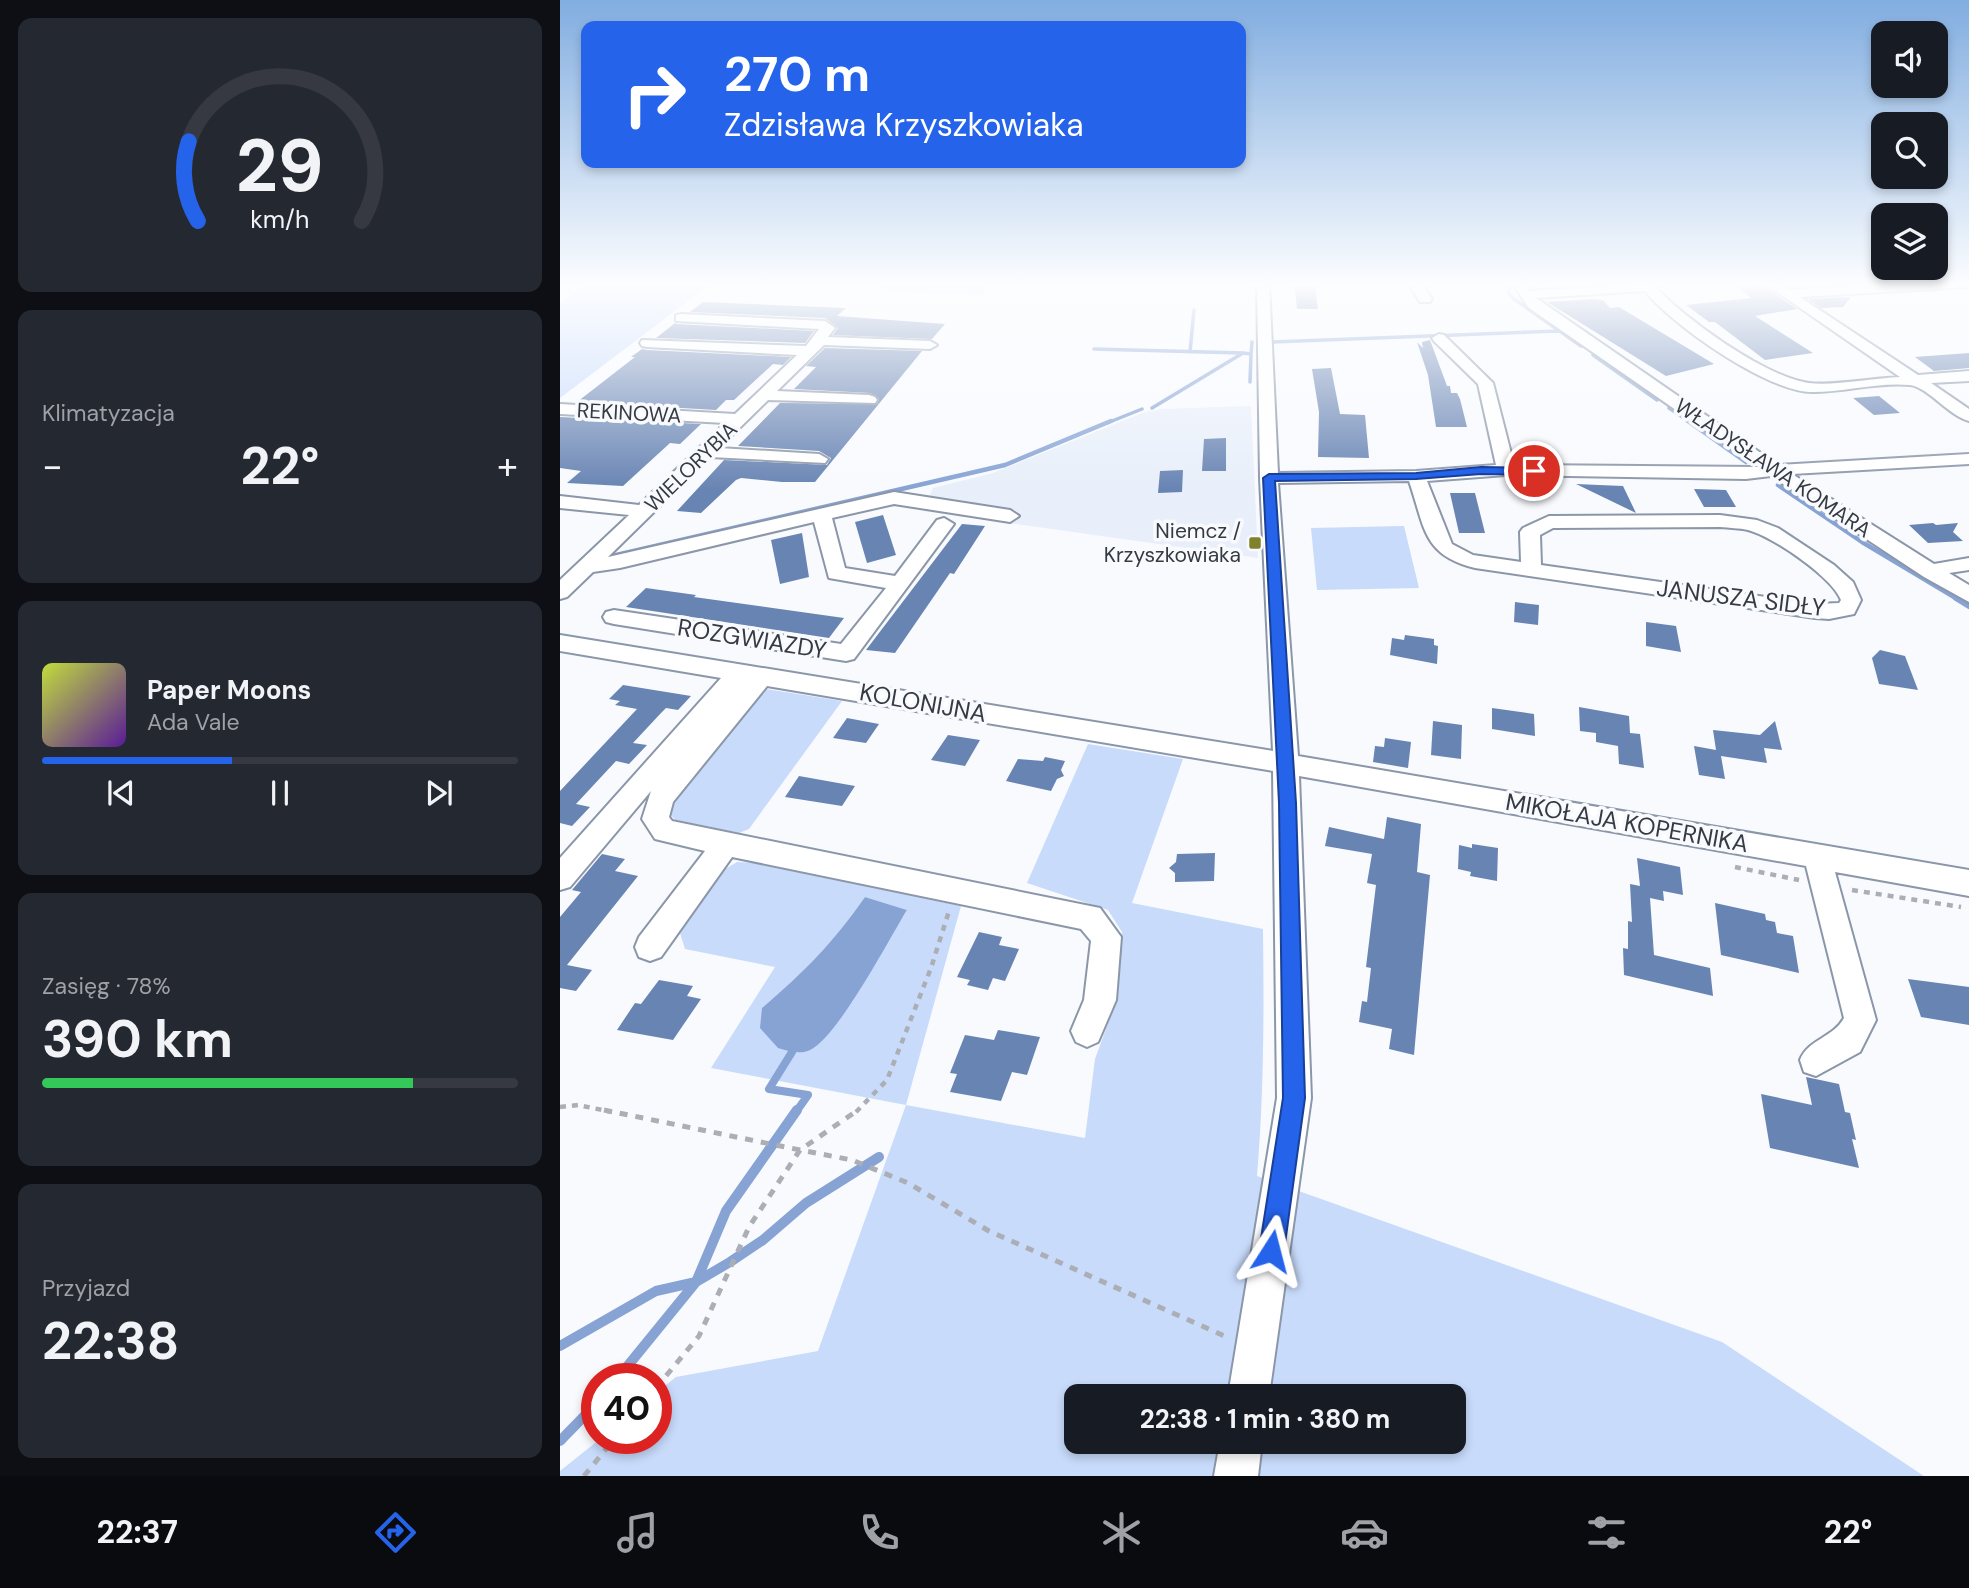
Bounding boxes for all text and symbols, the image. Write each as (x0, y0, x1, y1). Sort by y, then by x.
map controls (1871, 21, 1948, 280)
button: sound (1871, 21, 1948, 98)
text: 270 m (724, 42, 870, 106)
icon: right (609, 49, 700, 140)
text: Zdzisława Krzyszkowiaka (724, 104, 1084, 146)
button: search (1871, 112, 1948, 189)
text: 29 (236, 119, 324, 214)
text: km/h (250, 203, 310, 236)
button: layers (1871, 203, 1948, 280)
street label: WŁADYSŁAWA KOMARA (1669, 392, 1877, 544)
street label: REKINOWA (576, 396, 682, 430)
text: Klimatyzacja (42, 398, 175, 428)
street label: WIELORYBIA (639, 416, 743, 518)
text: 22° (241, 432, 319, 500)
text: − (42, 441, 63, 491)
text: + (497, 441, 518, 491)
pin (1504, 441, 1564, 501)
icon: arrive (1515, 452, 1553, 490)
place label: Niemcz / Krzyszkowiaka (1104, 517, 1241, 569)
marker: Niemcz / Krzyszkowiaka (1247, 535, 1263, 551)
street label: JANUSZA SIDŁY (1655, 572, 1827, 623)
street label: ROZGWIAZDY (675, 611, 829, 666)
text: Paper Moons (147, 673, 311, 707)
street label: KOLONIJNA (857, 676, 989, 729)
text: Ada Vale (147, 707, 240, 737)
icon: previous (102, 774, 140, 812)
icon: pause (261, 774, 299, 812)
icon: next (420, 774, 458, 812)
street label: MIKOŁAJA KOPERNIKA (1503, 786, 1751, 859)
text: Zasięg · 78% (42, 971, 171, 1001)
text: 390 km (42, 1005, 233, 1073)
position arrow (1234, 1214, 1308, 1288)
text: Przyjazd (42, 1273, 130, 1303)
text: 22:38 (42, 1307, 180, 1375)
speed limit sign: 40 (581, 1363, 672, 1454)
text: 22:38 · 1 min · 380 m (1140, 1402, 1390, 1436)
icon: directions (371, 1508, 420, 1557)
icon: music (613, 1508, 662, 1557)
icon: phone (855, 1508, 904, 1557)
icon: climate (1097, 1508, 1146, 1557)
icon: car (1340, 1508, 1389, 1557)
icon: filters (1582, 1508, 1631, 1557)
text: 22:37 (97, 1511, 178, 1553)
text: 22° (1824, 1511, 1872, 1553)

